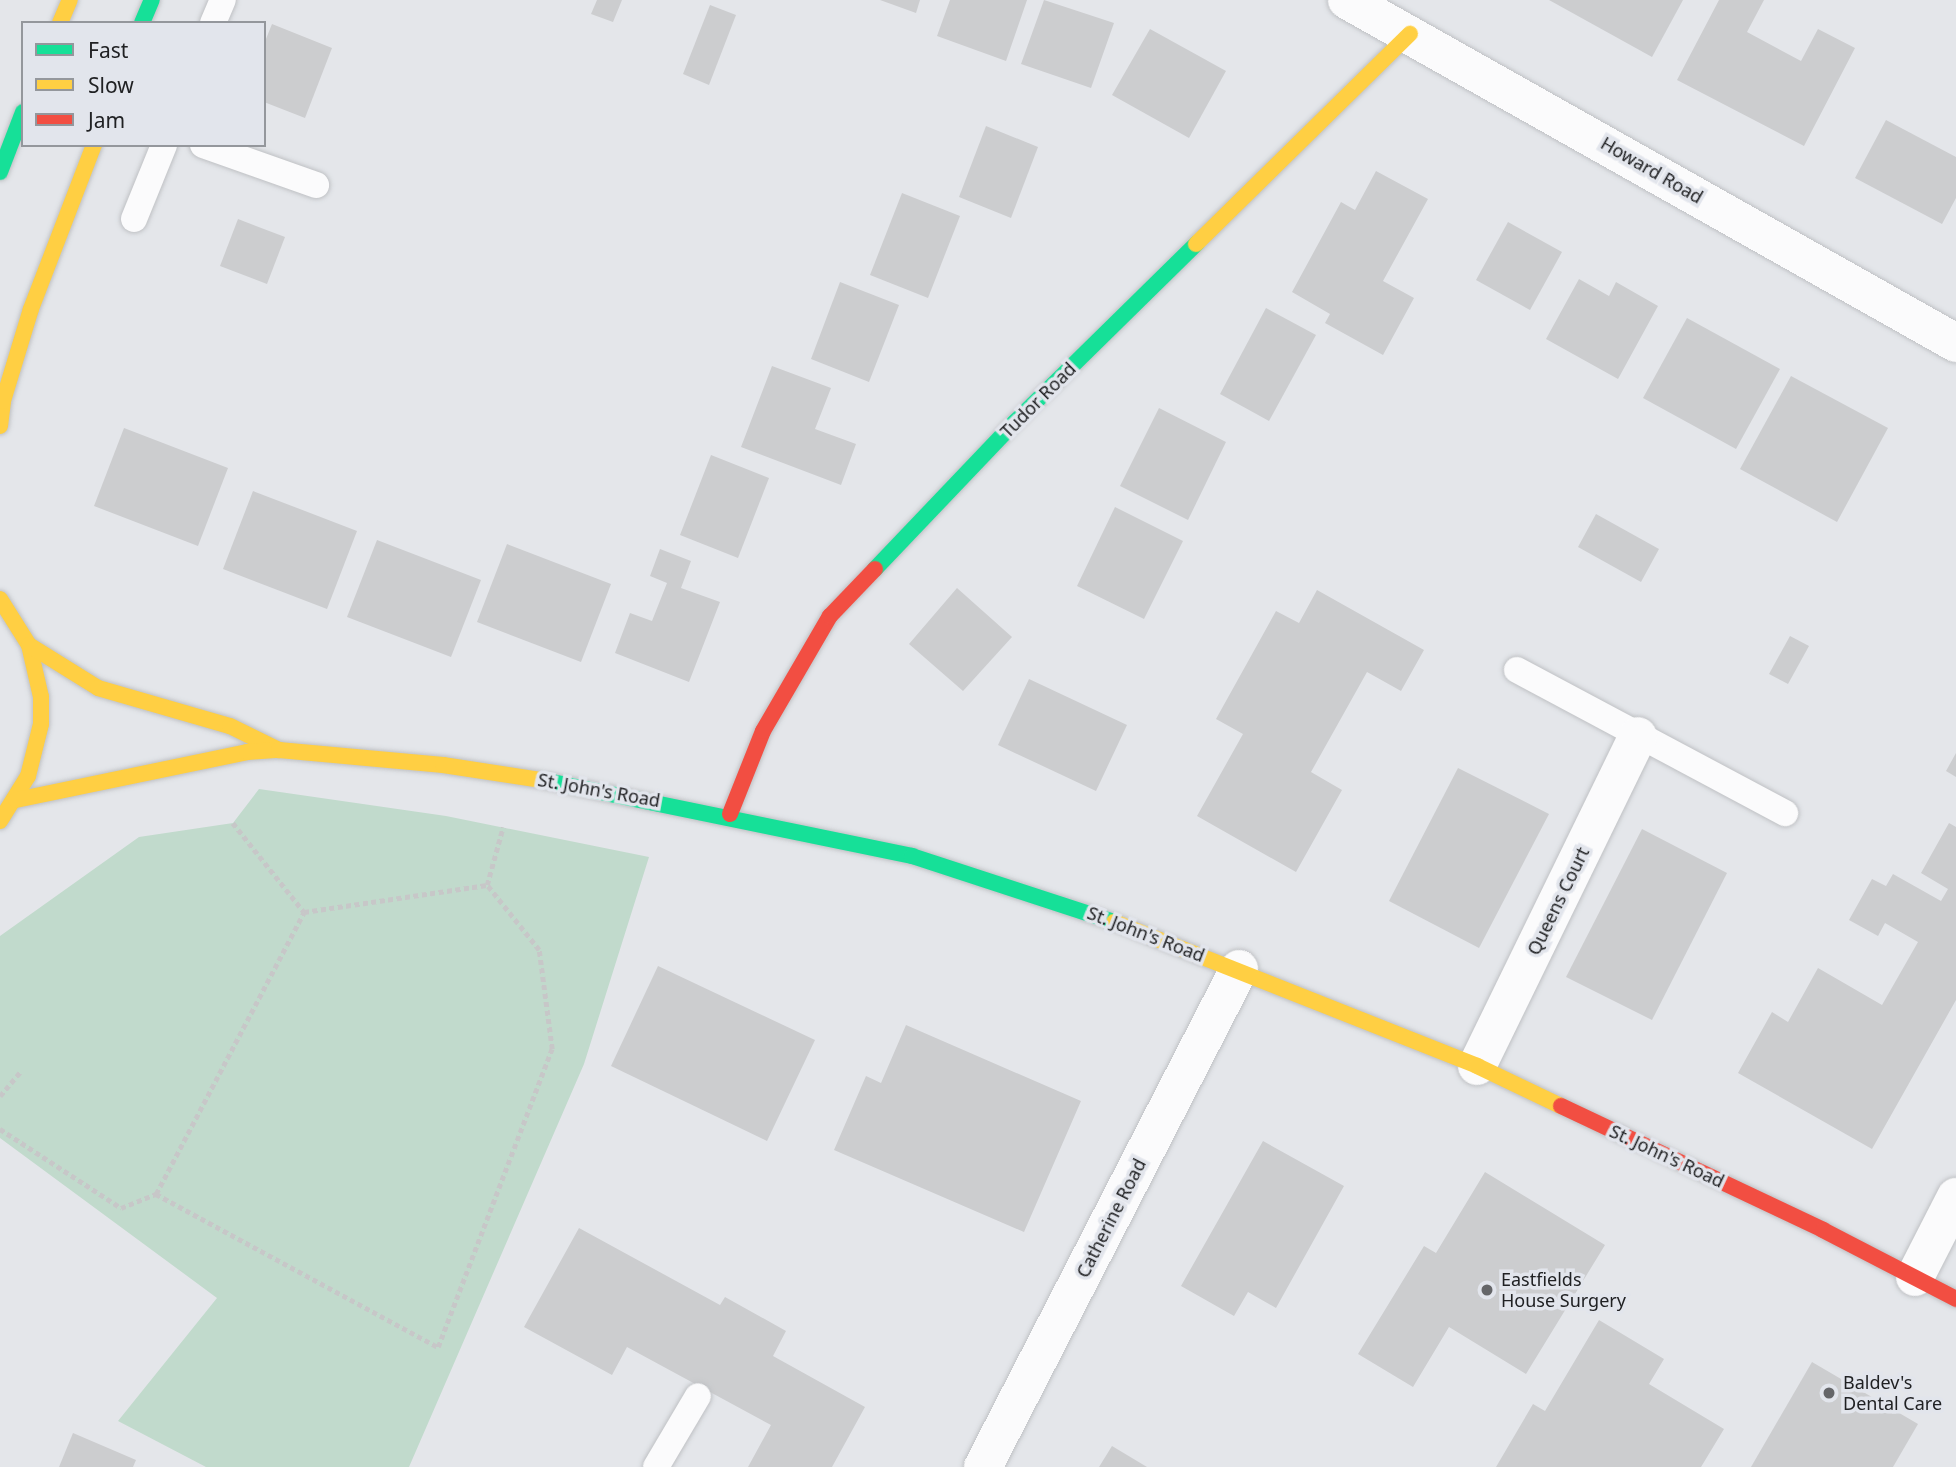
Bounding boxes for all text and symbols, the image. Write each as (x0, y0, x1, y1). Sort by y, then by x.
legend (21, 21, 266, 147)
text: Fast (88, 36, 128, 64)
text: Slow (88, 71, 134, 99)
text: Jam (88, 106, 125, 134)
street label: Howard Road (1597, 132, 1707, 208)
street label: Tudor Road (996, 358, 1080, 442)
street label: St. John's Road (536, 769, 662, 811)
street label: Queens Court (1523, 844, 1593, 958)
street label: St. John's Road (1084, 902, 1208, 966)
street label: St. John's Road (1606, 1120, 1728, 1192)
street label: Catherine Road (1072, 1155, 1150, 1281)
place label: Eastfields House Surgery (1501, 1269, 1626, 1312)
marker: Eastfields House Surgery (1479, 1282, 1495, 1298)
place label: Baldev's Dental Care (1843, 1372, 1942, 1414)
marker: Baldev's Dental Care (1821, 1385, 1837, 1401)

